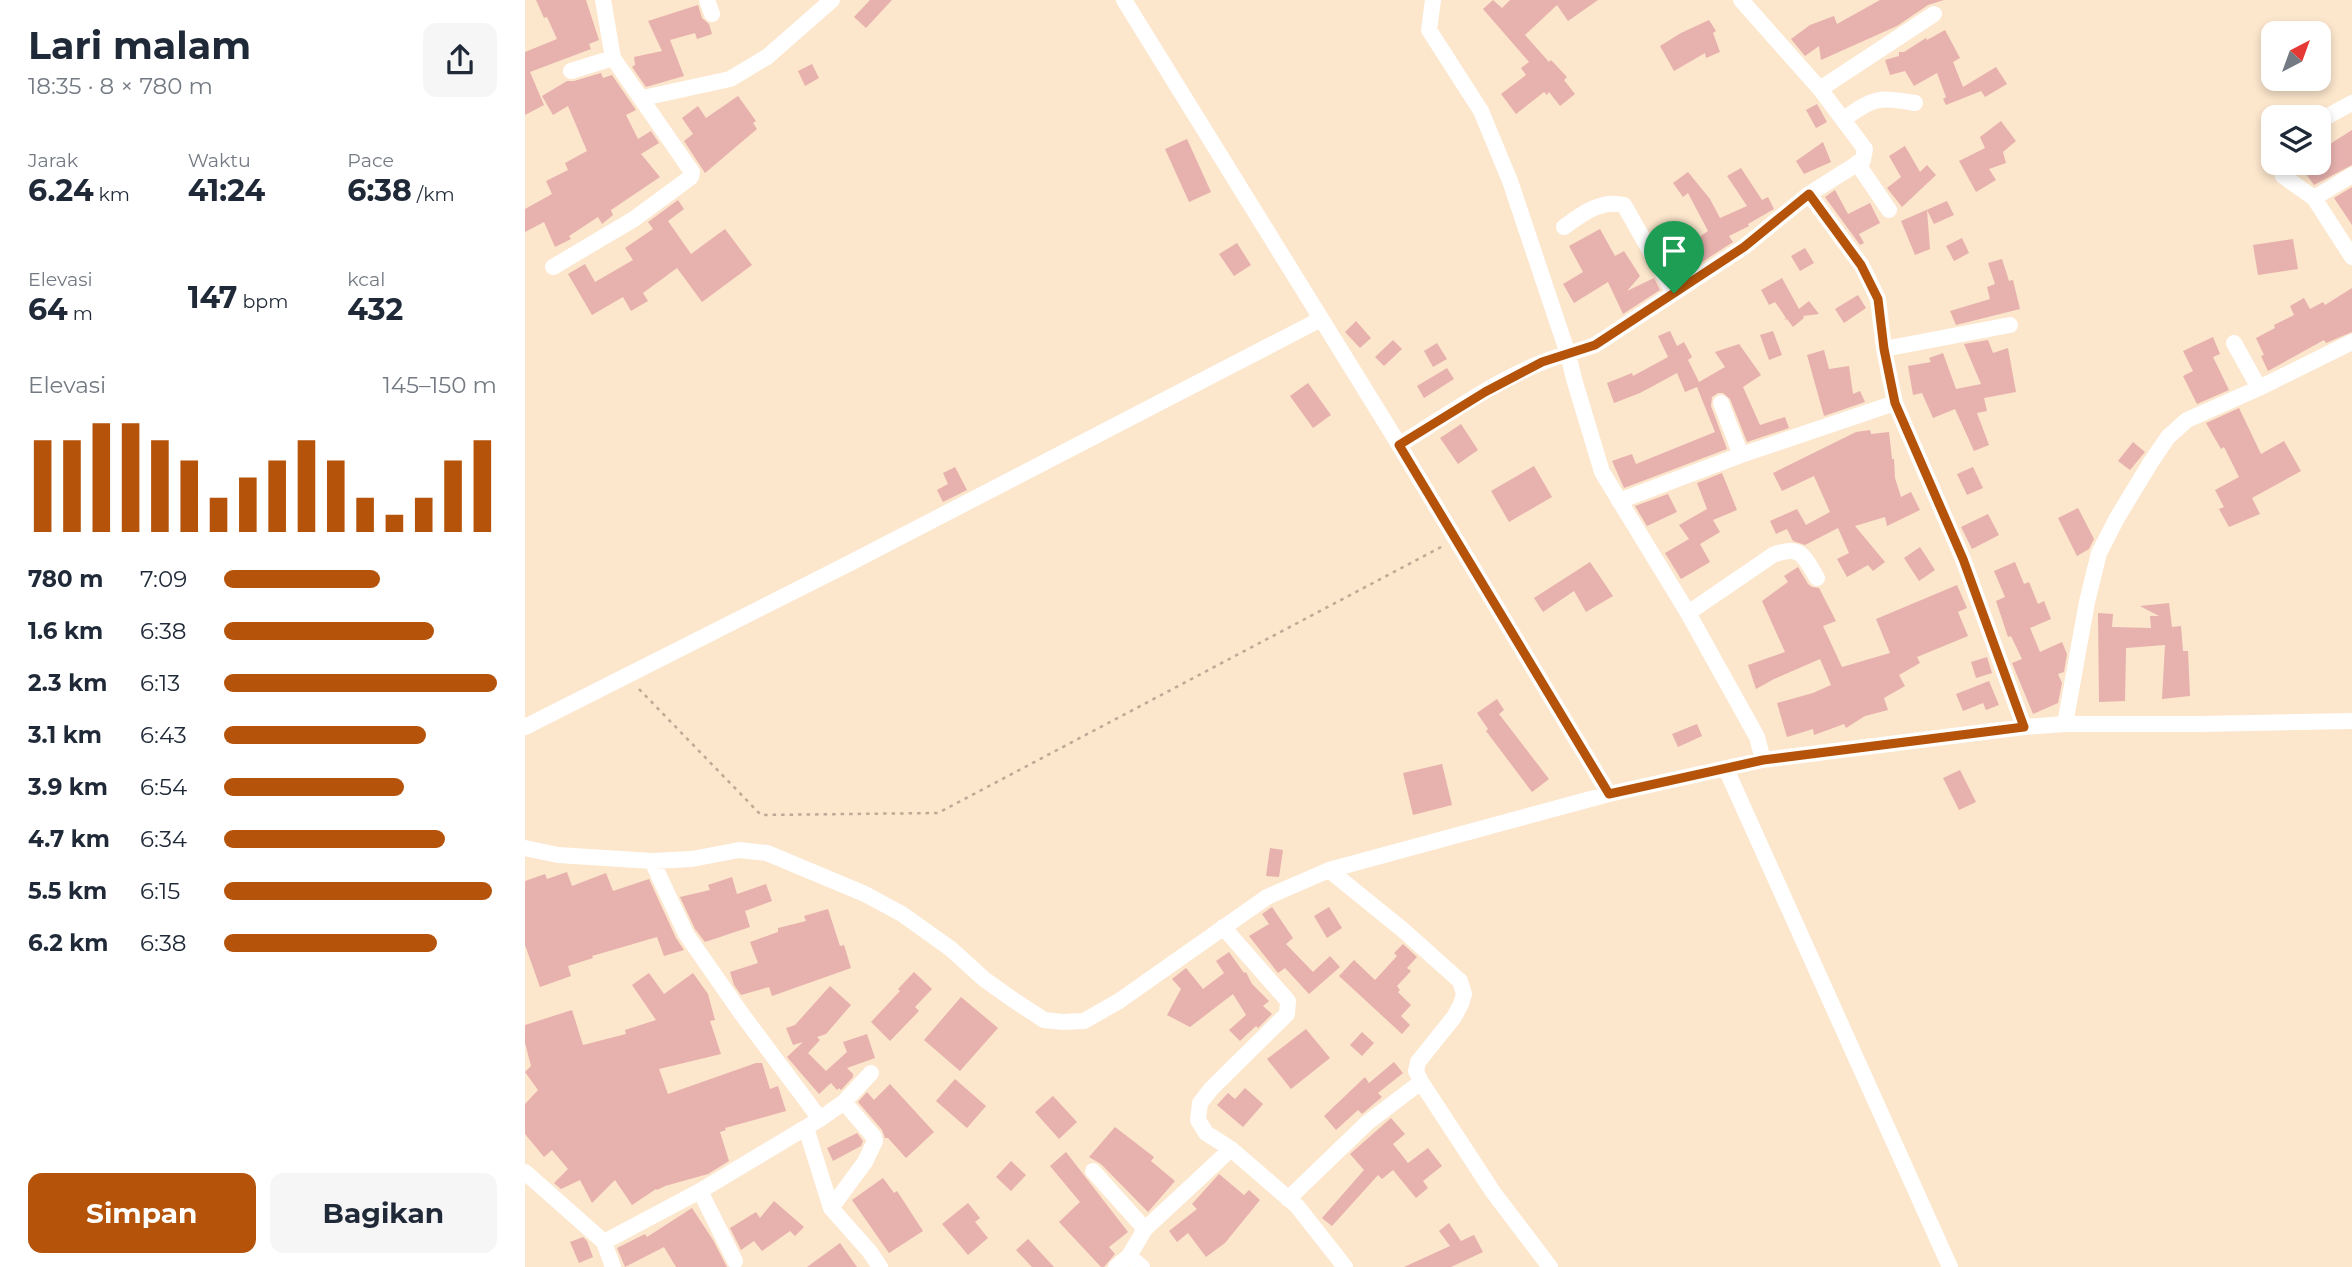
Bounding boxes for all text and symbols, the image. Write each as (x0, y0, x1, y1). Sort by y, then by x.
north arrow (2261, 21, 2331, 91)
map controls (2261, 21, 2331, 175)
text: Lari malam (28, 22, 251, 69)
button: share (423, 23, 497, 97)
text: 18:35 · 8 × 780 m (28, 72, 213, 100)
button: layers (2261, 105, 2331, 175)
text: Jarak (28, 149, 78, 172)
text: Waktu (188, 149, 251, 172)
text: Pace (347, 149, 394, 172)
text: 6.24 (28, 172, 94, 209)
text: 41:24 (188, 172, 265, 209)
text: 6:38 (347, 172, 412, 209)
text: km (94, 183, 130, 206)
text: /km (412, 183, 455, 206)
pin (1644, 221, 1704, 293)
icon: arrive (1655, 232, 1693, 270)
text: Elevasi (28, 268, 93, 291)
text: kcal (347, 268, 385, 291)
text: 147 (188, 279, 237, 316)
text: bpm (237, 290, 288, 313)
text: 64 (28, 291, 68, 328)
text: 432 (347, 291, 403, 328)
text: m (68, 302, 93, 325)
text: Elevasi (28, 371, 106, 399)
text: 145–150 m (382, 371, 497, 399)
text: 780 m (28, 565, 103, 593)
text: 7:09 (140, 565, 187, 593)
text: 1.6 km (28, 617, 103, 645)
text: 6:38 (140, 617, 187, 645)
text: 2.3 km (28, 669, 107, 697)
text: 6:13 (140, 669, 180, 697)
text: 3.1 km (28, 721, 102, 749)
text: 6:43 (140, 721, 187, 749)
text: 3.9 km (28, 773, 108, 801)
text: 6:54 (140, 773, 187, 801)
text: 4.7 km (28, 825, 110, 853)
text: 6:34 (140, 825, 187, 853)
text: 5.5 km (28, 877, 107, 905)
text: 6:15 (140, 877, 180, 905)
text: 6.2 km (28, 929, 108, 957)
text: 6:38 (140, 929, 187, 957)
button: Simpan (28, 1173, 256, 1253)
button: Bagikan (270, 1173, 497, 1253)

